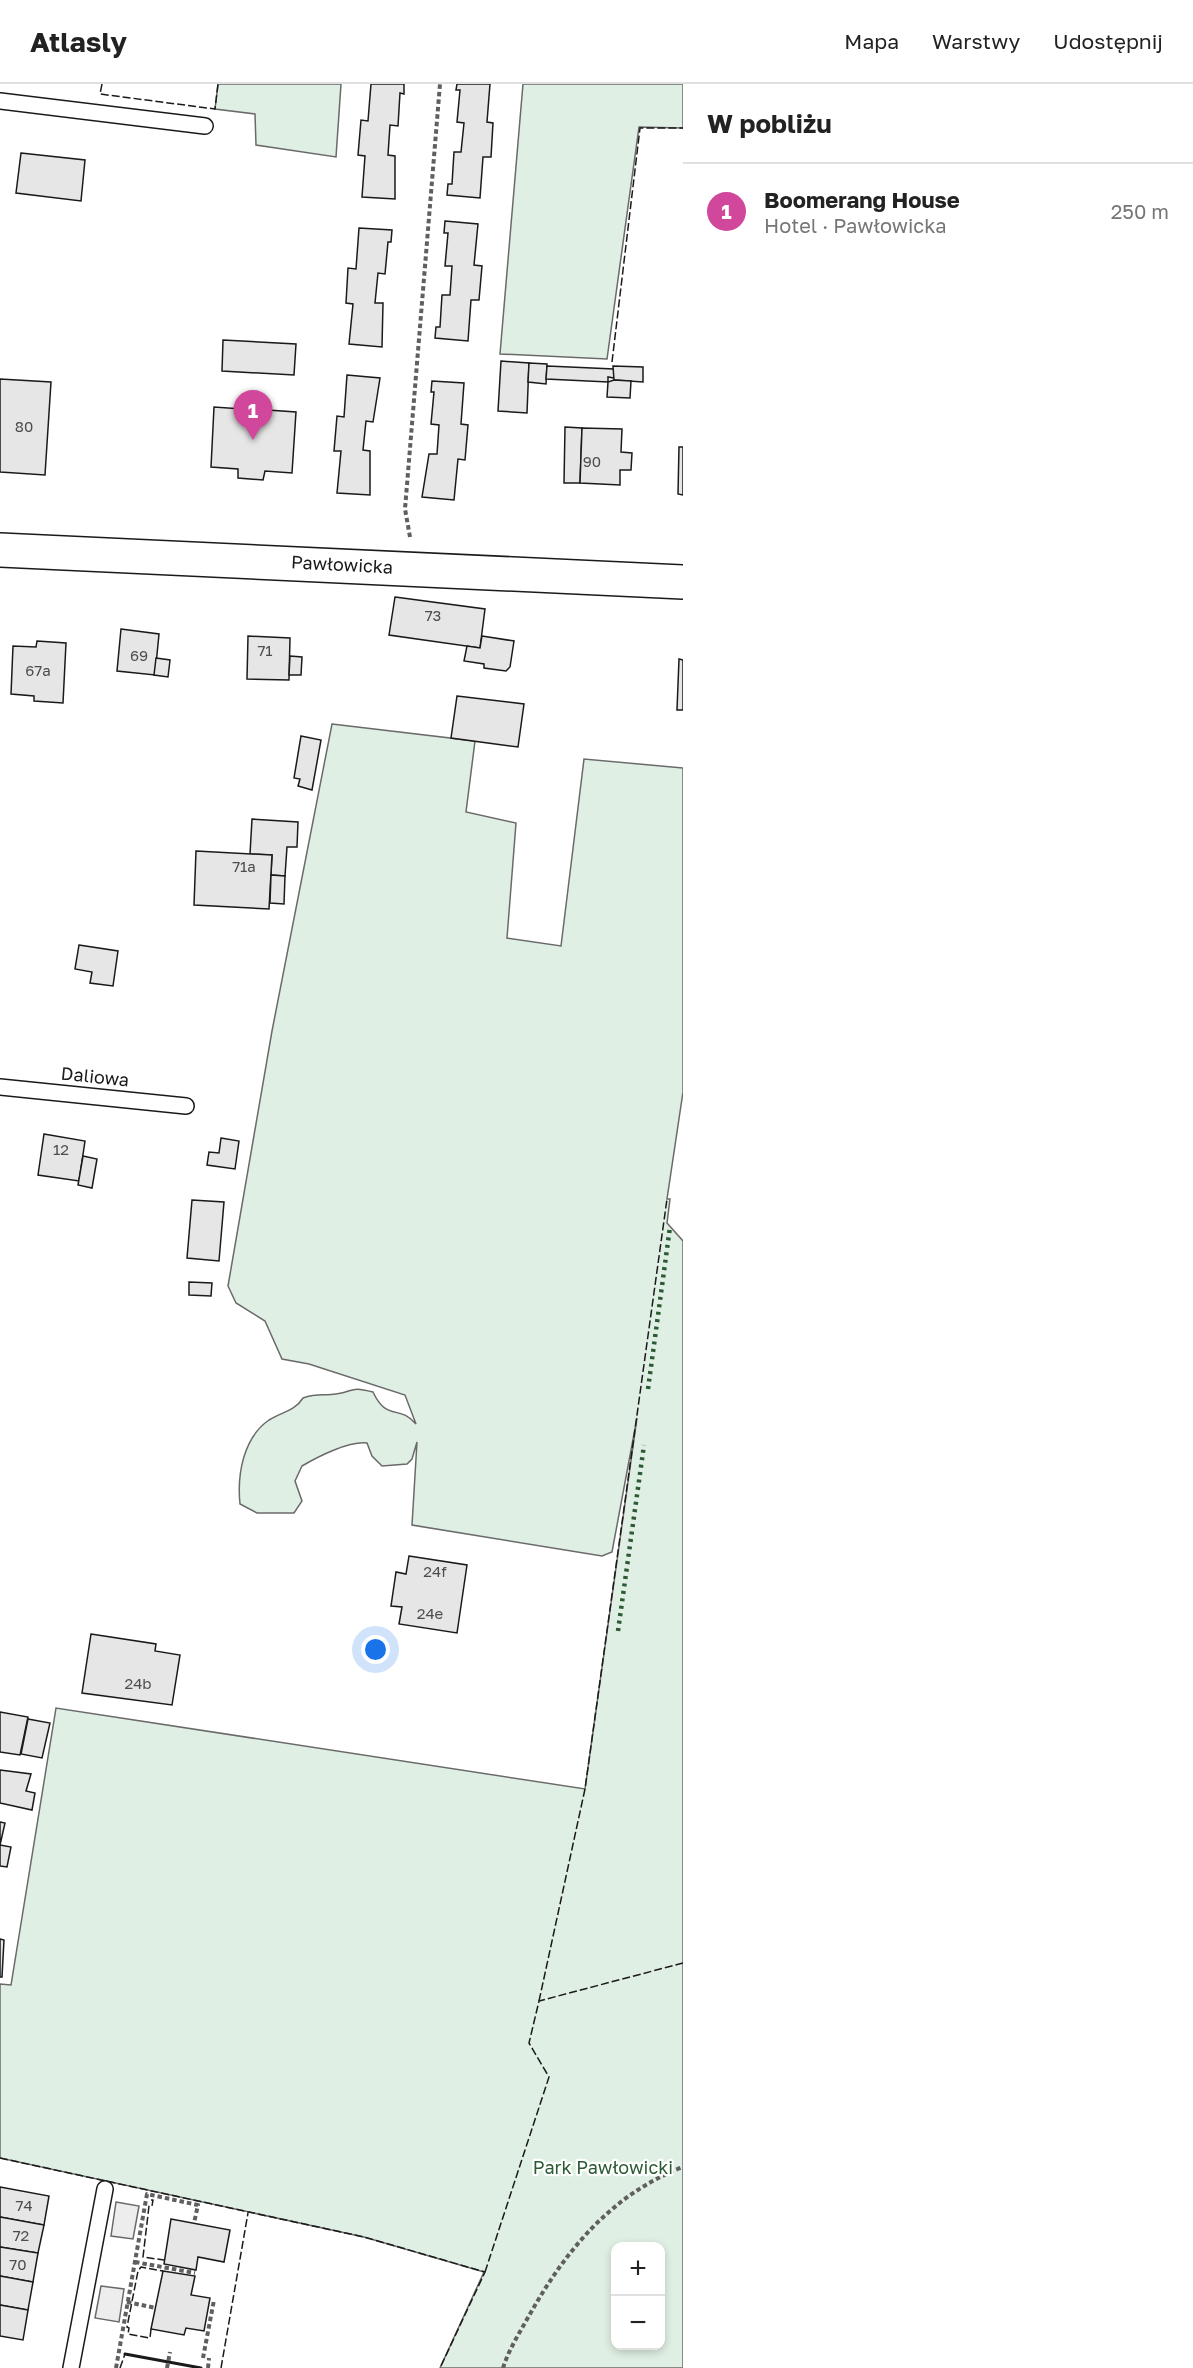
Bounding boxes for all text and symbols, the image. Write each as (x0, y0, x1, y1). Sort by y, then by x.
text: Atlasly (30, 25, 127, 58)
text: Mapa (844, 28, 899, 54)
text: Warstwy (932, 28, 1020, 54)
text: Udostępnij (1053, 28, 1163, 54)
text: W pobliżu (707, 108, 832, 139)
text: Boomerang House (764, 186, 960, 213)
text: 1 (721, 199, 732, 223)
text: 250 m (1111, 199, 1169, 223)
text: Hotel · Pawłowicka (764, 213, 947, 237)
pin: 1 (234, 390, 272, 440)
house number: 80 (15, 417, 33, 435)
house number: 90 (583, 452, 601, 470)
street label: Pawłowicka (290, 550, 394, 578)
house number: 73 (425, 606, 441, 624)
house number: 71 (257, 641, 273, 659)
house number: 69 (130, 646, 148, 664)
house number: 67a (25, 661, 51, 679)
house number: 71a (232, 857, 256, 875)
street label: Daliowa (60, 1061, 130, 1091)
house number: 12 (53, 1140, 69, 1158)
house number: 24f (423, 1562, 447, 1580)
house number: 24e (417, 1604, 444, 1622)
your location (361, 1635, 390, 1664)
house number: 24b (124, 1674, 152, 1692)
park label: Park Pawłowicki (533, 2156, 673, 2178)
house number: 74 (15, 2196, 33, 2214)
house number: 72 (13, 2226, 29, 2244)
map controls (611, 2242, 665, 2350)
button: + (611, 2242, 665, 2296)
house number: 70 (9, 2255, 27, 2273)
button: − (611, 2296, 665, 2350)

